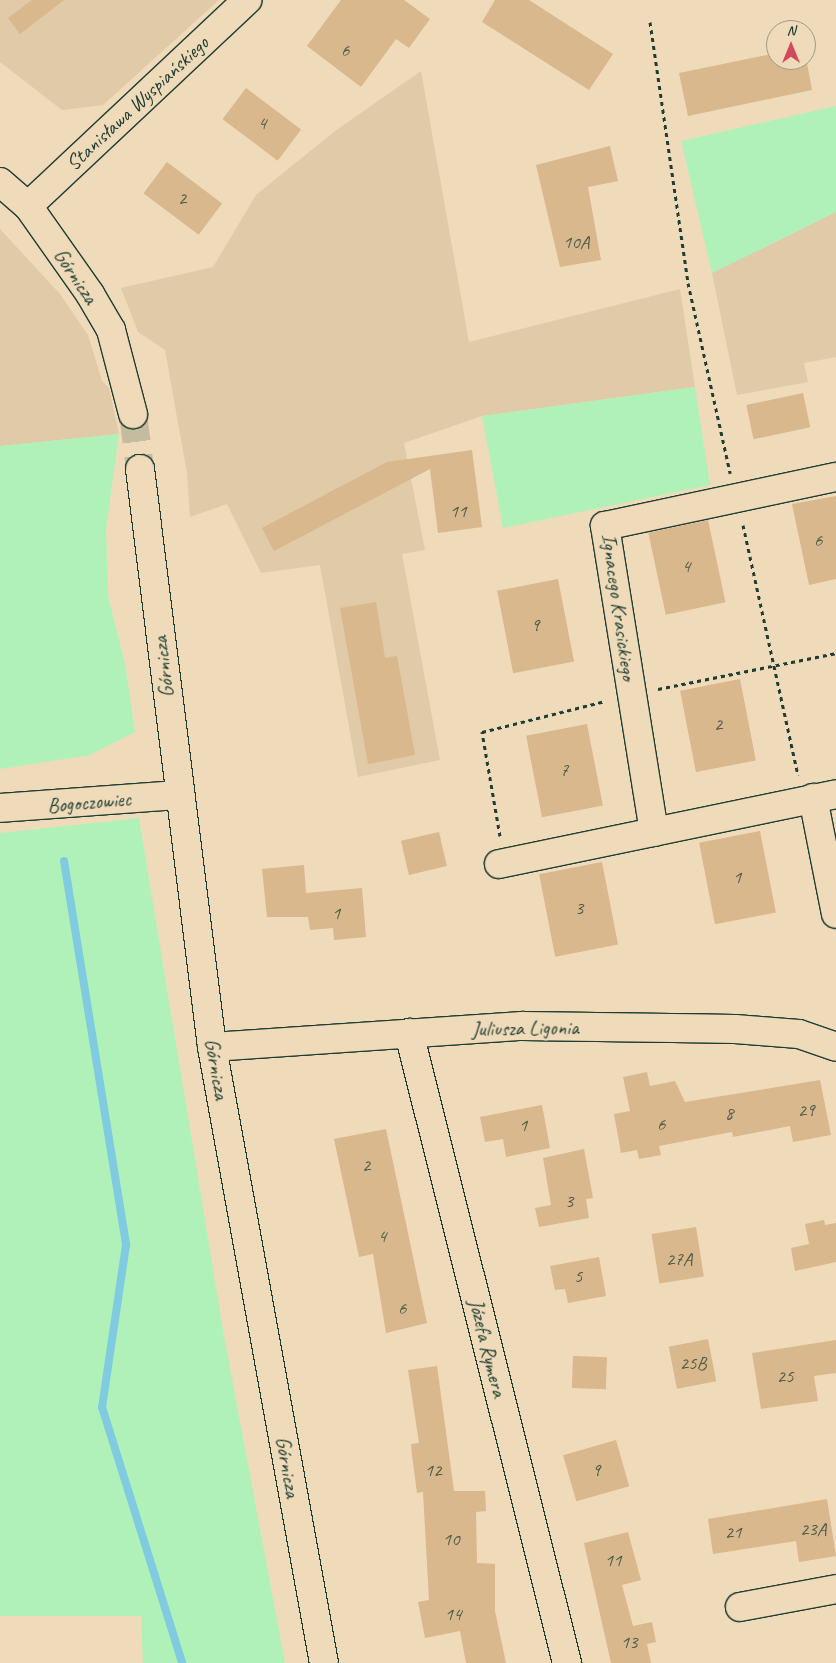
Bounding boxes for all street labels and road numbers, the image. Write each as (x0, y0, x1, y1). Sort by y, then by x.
street label: Stanisława Wyspiańskiego (61, 31, 213, 175)
street label: Górnicza (48, 243, 104, 309)
street label: Ignacego Krasickiego (596, 532, 642, 682)
street label: Górnicza (147, 635, 179, 699)
street label: Bogoczowiec (46, 786, 132, 818)
street label: Juliusza Ligonia (471, 1014, 579, 1042)
street label: Górnicza (199, 1037, 235, 1101)
street label: Józefa Rymera (464, 1296, 512, 1400)
street label: Górnicza (270, 1435, 306, 1499)

